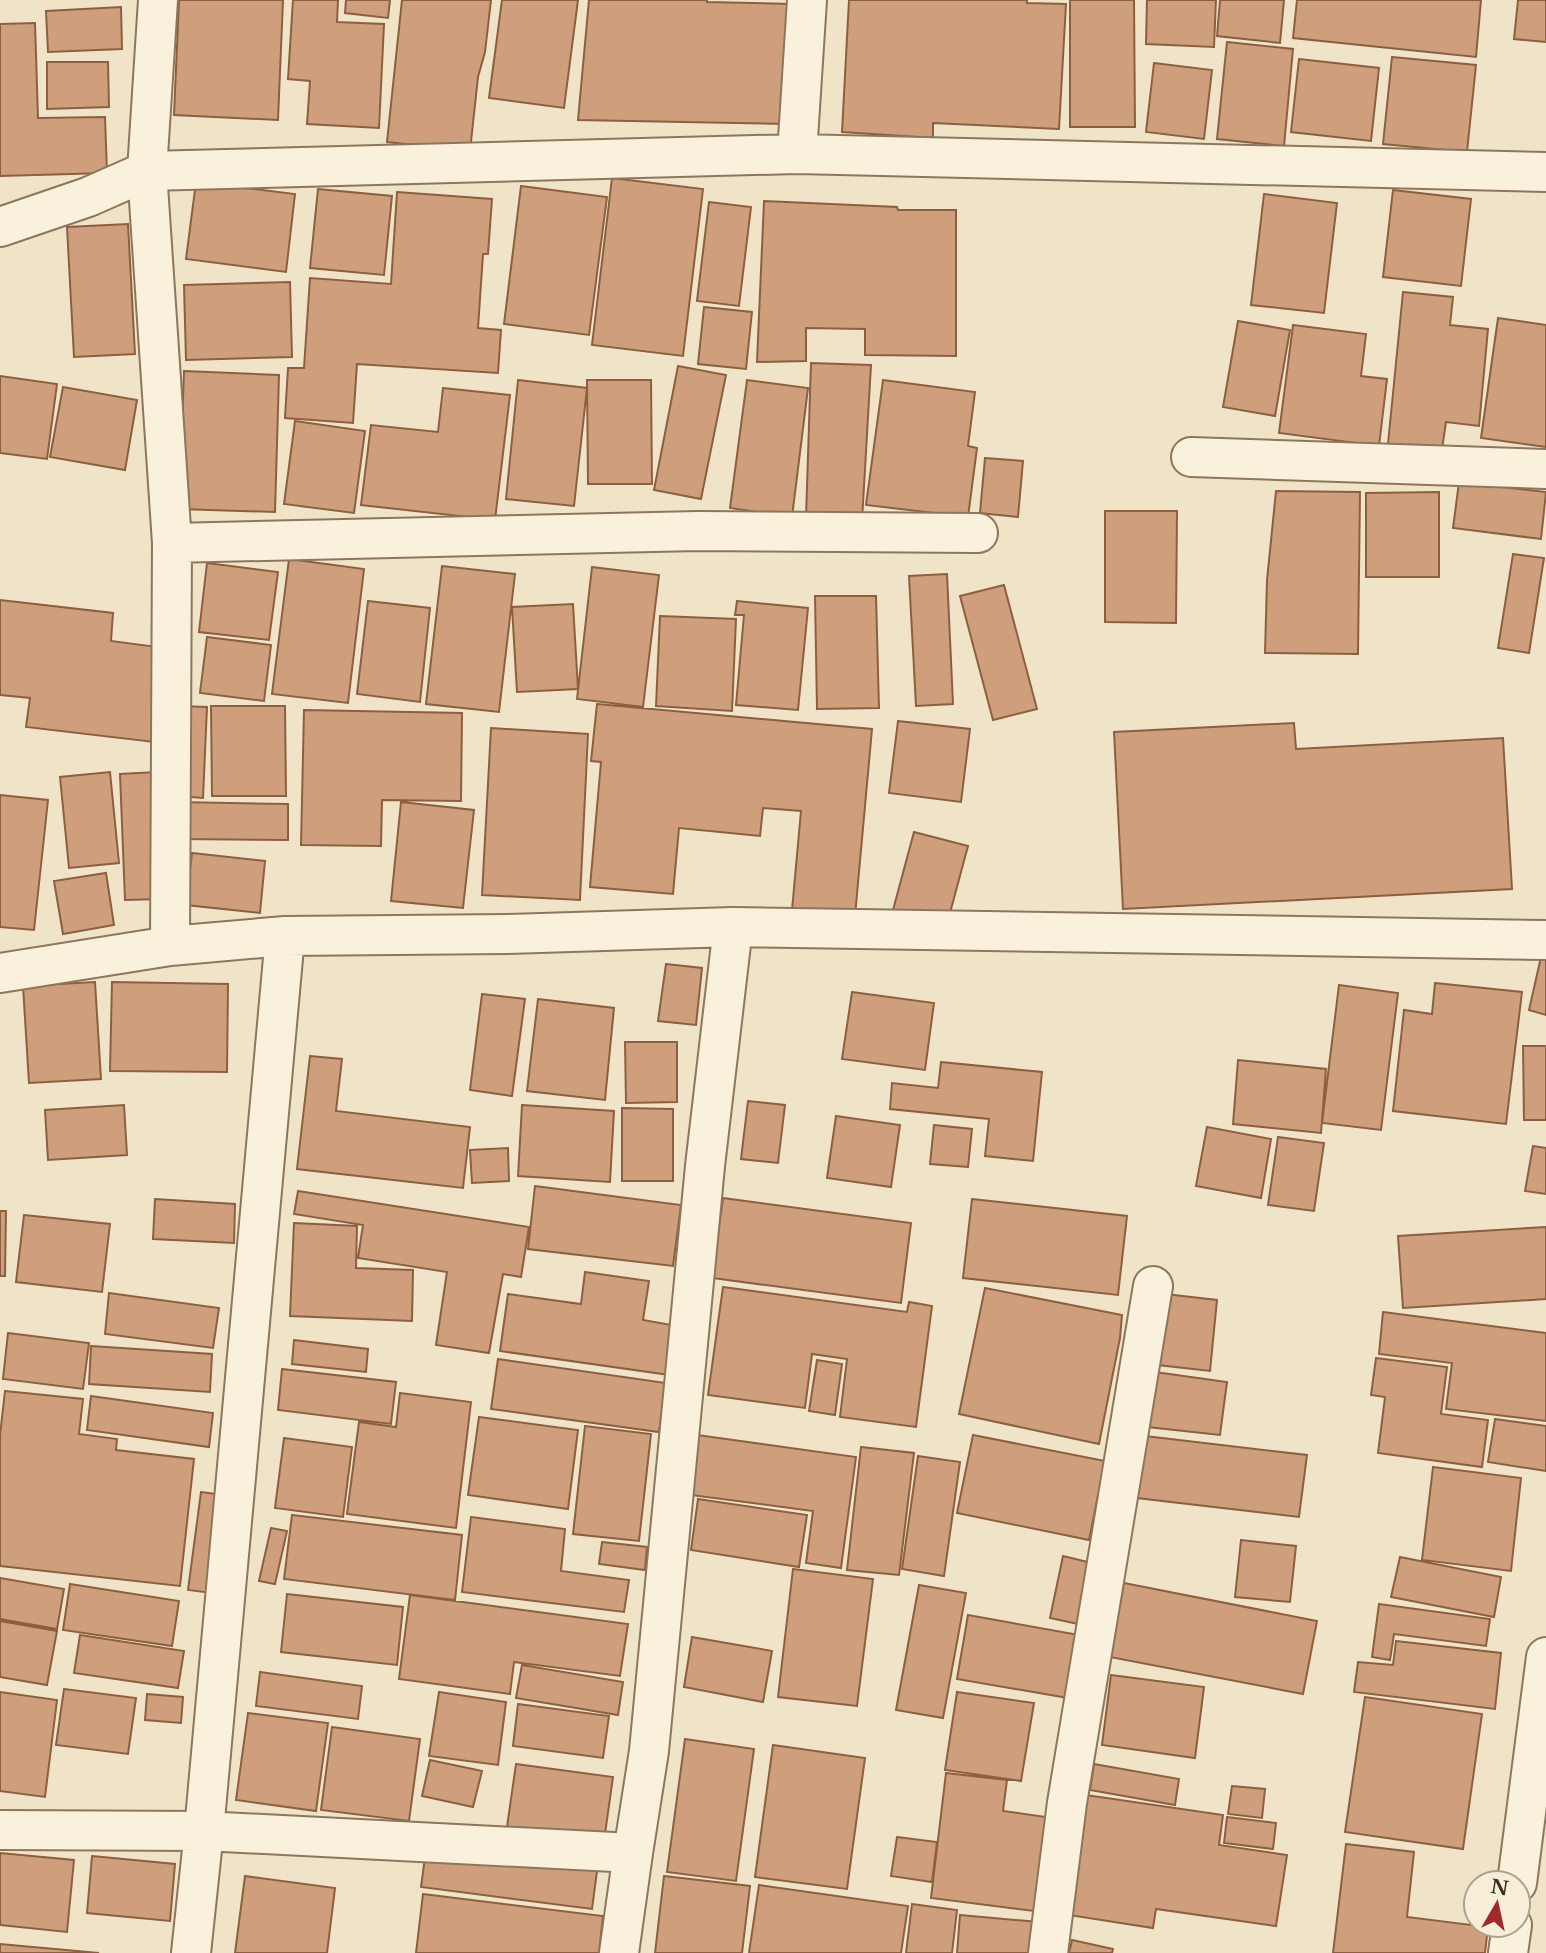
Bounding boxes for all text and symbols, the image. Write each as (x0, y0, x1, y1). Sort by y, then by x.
north arrow (1462, 1869, 1532, 1939)
text: N (1489, 1875, 1510, 1900)

